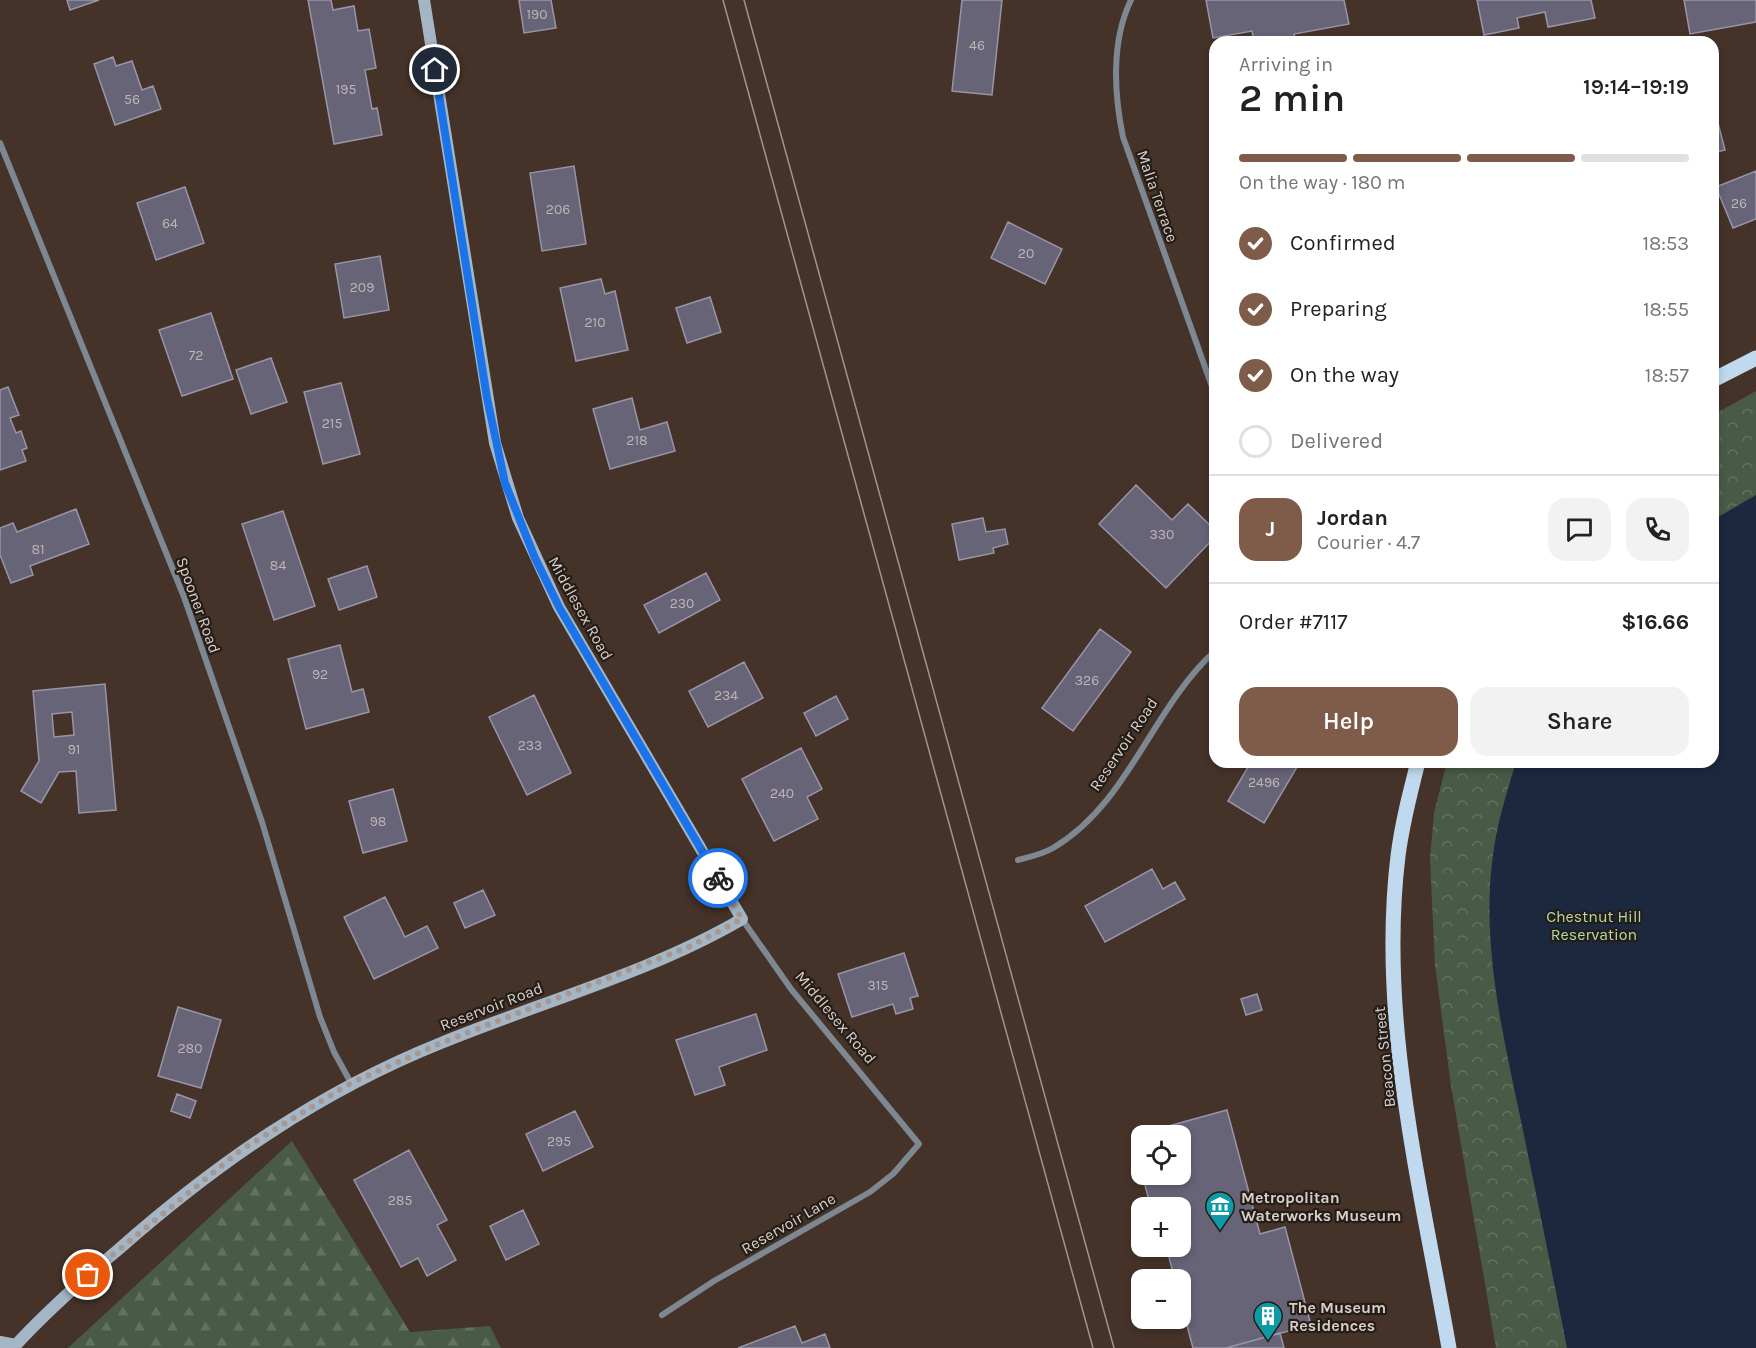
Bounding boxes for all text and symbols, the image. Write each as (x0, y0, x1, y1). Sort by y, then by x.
house number: 190 (526, 6, 548, 23)
house number: 46 (969, 37, 985, 54)
pin (409, 44, 460, 95)
icon: home (418, 53, 451, 86)
text: Arriving in (1239, 53, 1333, 76)
text: 19:14–19:19 (1583, 74, 1689, 100)
text: 2 min (1239, 75, 1345, 121)
house number: 195 (336, 81, 356, 98)
house number: 56 (124, 91, 140, 108)
street label: Malia Terrace (1133, 148, 1182, 245)
text: On the way · 180 m (1239, 171, 1405, 194)
house number: 26 (1731, 195, 1747, 212)
house number: 206 (546, 201, 570, 218)
house number: 64 (162, 215, 178, 232)
icon: check (1239, 227, 1272, 260)
text: Confirmed (1290, 230, 1396, 256)
text: 18:53 (1642, 232, 1689, 255)
house number: 20 (1018, 245, 1034, 262)
house number: 209 (350, 279, 374, 296)
icon: check (1239, 293, 1272, 326)
text: Preparing (1290, 296, 1387, 322)
text: 18:55 (1643, 298, 1689, 321)
house number: 210 (584, 314, 606, 331)
house number: 72 (189, 347, 203, 364)
icon: check (1239, 359, 1272, 392)
text: On the way (1290, 362, 1399, 388)
text: 18:57 (1645, 364, 1689, 387)
house number: 215 (322, 415, 342, 432)
text: Delivered (1290, 428, 1383, 454)
house number: 218 (626, 432, 648, 449)
button: chat (1548, 498, 1611, 561)
button: phone (1626, 498, 1689, 561)
text: Jordan (1317, 505, 1388, 531)
text: J (1266, 516, 1275, 542)
house number: 330 (1150, 526, 1174, 543)
text: Courier · 4.7 (1317, 531, 1420, 554)
house number: 81 (31, 541, 45, 558)
street label: Middlesex Road (544, 553, 617, 663)
street label: Spooner Road (172, 555, 225, 656)
house number: 84 (270, 557, 286, 574)
house number: 230 (670, 595, 694, 612)
text: Order #7117 (1239, 609, 1348, 635)
text: $16.66 (1621, 609, 1689, 635)
house number: 92 (312, 666, 328, 683)
house number: 326 (1075, 672, 1099, 689)
house number: 234 (714, 687, 738, 704)
button: Help (1239, 687, 1458, 756)
button: Share (1470, 687, 1689, 756)
street label: Reservoir Road (1085, 694, 1162, 795)
house number: 233 (518, 737, 542, 754)
house number: 91 (68, 741, 80, 758)
house number: 2496 (1248, 774, 1280, 791)
house number: 240 (770, 785, 794, 802)
house number: 98 (370, 813, 386, 830)
courier (688, 848, 748, 908)
icon: bike (702, 862, 735, 895)
park label: Chestnut Hill Reservation (1546, 907, 1642, 944)
street label: Middlesex Road (791, 967, 880, 1068)
house number: 315 (868, 977, 888, 994)
street label: Reservoir Road (437, 978, 545, 1035)
street label: Beacon Street (1370, 1006, 1399, 1108)
house number: 280 (177, 1040, 203, 1057)
map controls (1131, 1125, 1191, 1329)
button: locate (1131, 1125, 1191, 1185)
house number: 295 (547, 1133, 571, 1150)
place label: Metropolitan Waterworks Museum (1241, 1188, 1402, 1225)
street label: Reservoir Lane (738, 1189, 839, 1258)
museum icon: Metropolitan Waterworks Museum (1204, 1190, 1236, 1232)
house number: 285 (388, 1192, 412, 1209)
button: + (1131, 1197, 1191, 1257)
pin (62, 1249, 113, 1300)
icon: bag (71, 1258, 104, 1291)
button: − (1131, 1269, 1191, 1329)
place label: The Museum Residences (1289, 1298, 1386, 1335)
building icon: The Museum Residences (1252, 1300, 1284, 1342)

